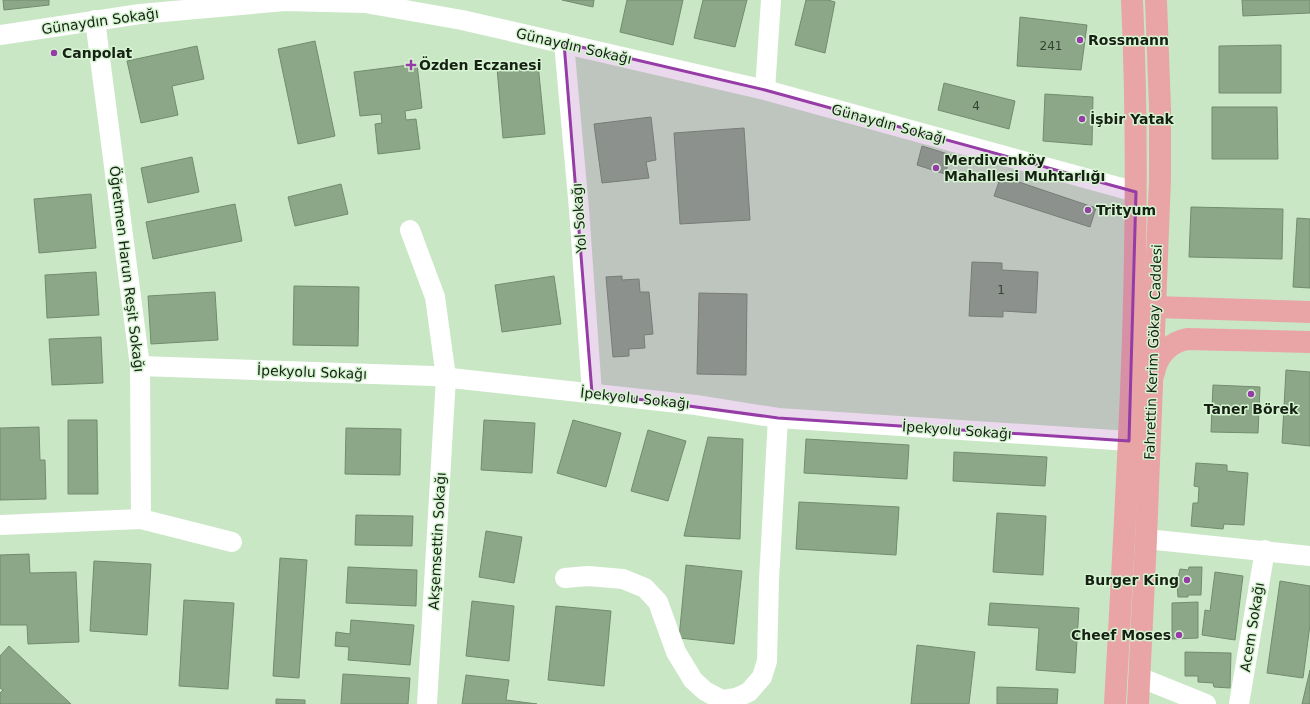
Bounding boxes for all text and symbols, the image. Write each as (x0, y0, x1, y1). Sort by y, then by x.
street label: Günaydın Sokağı (40, 5, 160, 37)
street label: Günaydın Sokağı (515, 25, 633, 67)
place label: Rossmann (1088, 32, 1169, 48)
marker: Rossmann (1075, 35, 1085, 45)
house number: 241 (1040, 39, 1062, 53)
place label: Canpolat (62, 45, 133, 61)
marker: Canpolat (49, 48, 59, 58)
place label: Özden Eczanesi (419, 56, 541, 73)
marker: Özden Eczanesi (406, 60, 416, 70)
house number: 4 (972, 99, 980, 113)
street label: Günaydın Sokağı (830, 101, 948, 147)
place label: İşbir Yatak (1090, 111, 1175, 127)
marker: İşbir Yatak (1077, 114, 1087, 124)
place label: Merdivenköy Mahallesi Muhtarlığı (944, 152, 1105, 184)
marker: Merdivenköy Mahallesi Muhtarlığı (931, 163, 941, 173)
street label: Öğretmen Harun Reşit Sokağı (106, 165, 149, 373)
street label: Yol Sokağı (569, 182, 590, 255)
place label: Trityum (1096, 202, 1156, 218)
marker: Trityum (1083, 205, 1093, 215)
street label: Fahrettin Kerim Gökay Caddesi (1141, 244, 1165, 460)
house number: 1 (997, 283, 1005, 297)
street label: İpekyolu Sokağı (257, 361, 367, 382)
street label: İpekyolu Sokağı (579, 383, 691, 412)
marker: Taner Börek (1246, 389, 1256, 399)
place label: Taner Börek (1204, 401, 1299, 417)
street label: İpekyolu Sokağı (902, 417, 1012, 442)
street label: Akşemsettin Sokağı (425, 472, 449, 610)
place label: Burger King (1085, 572, 1179, 588)
marker: Burger King (1182, 575, 1192, 585)
street label: Acem Sokağı (1237, 581, 1267, 673)
place label: Cheef Moses (1071, 627, 1171, 643)
marker: Cheef Moses (1174, 630, 1184, 640)

